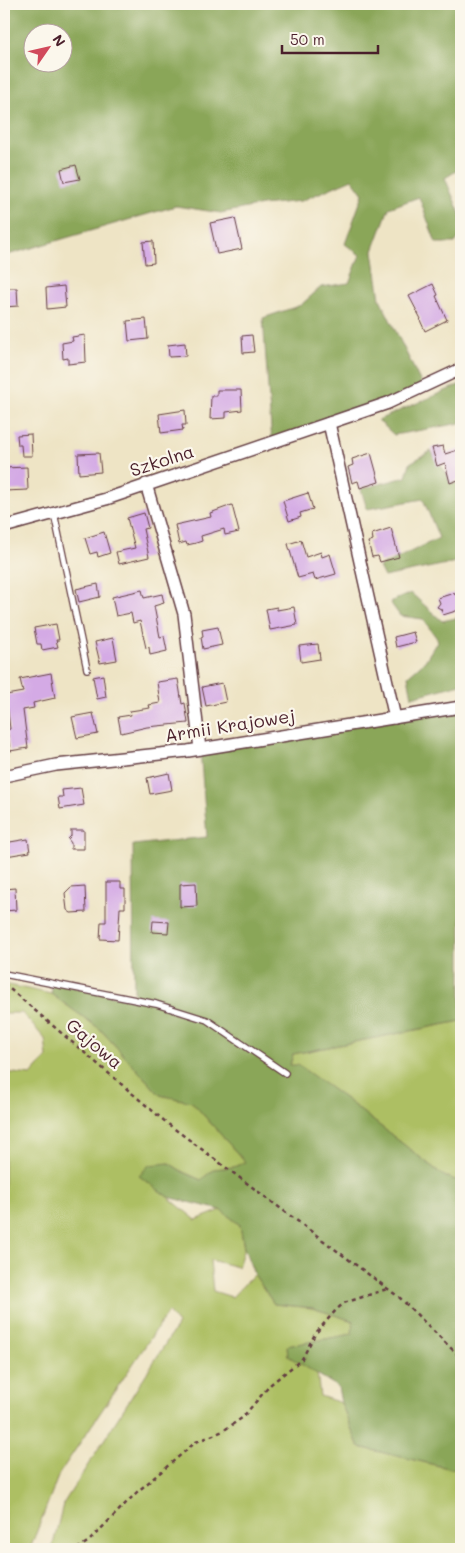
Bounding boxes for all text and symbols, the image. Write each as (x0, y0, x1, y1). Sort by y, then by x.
north arrow (22, 22, 72, 72)
scale bar (282, 22, 379, 54)
text: 50 m (290, 29, 325, 49)
text: N (48, 31, 70, 50)
street label: Szkolna (127, 438, 197, 482)
street label: Armii Krajowej (163, 703, 297, 747)
street label: Gajowa (61, 1013, 128, 1074)

